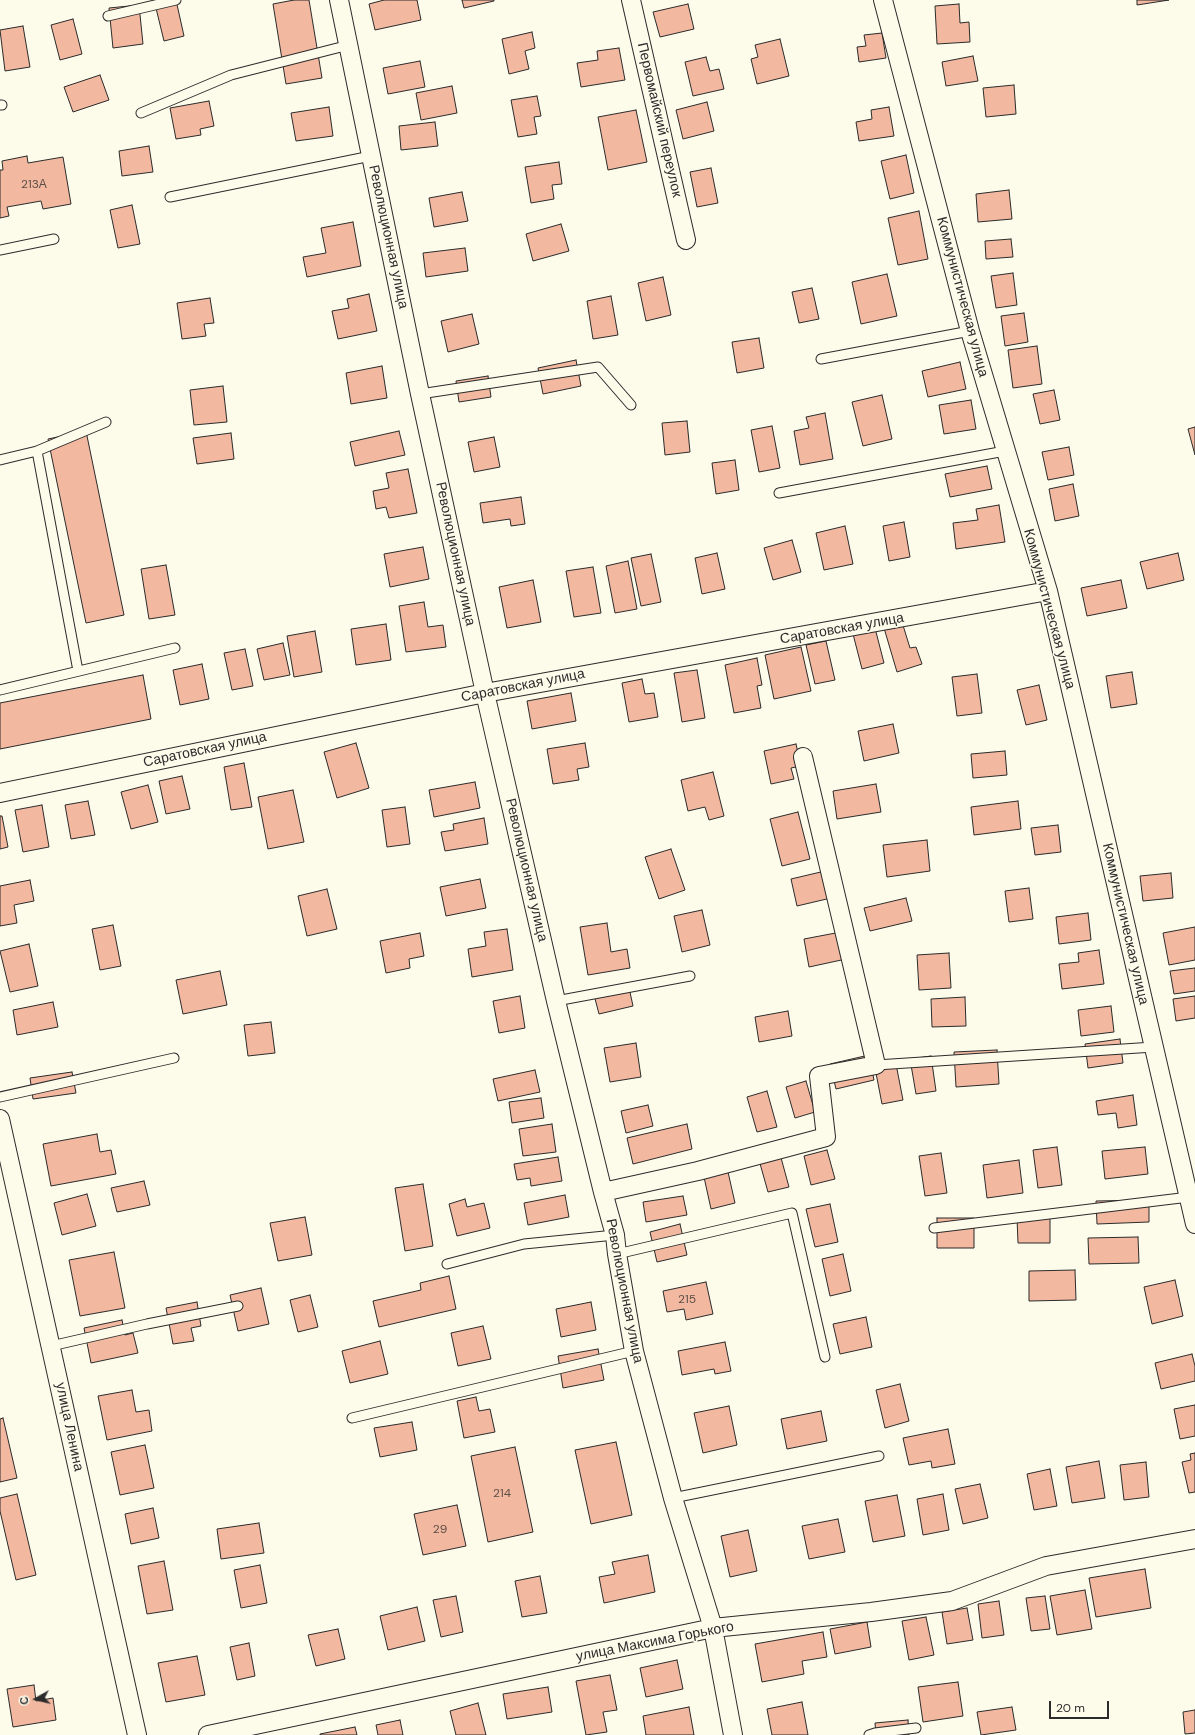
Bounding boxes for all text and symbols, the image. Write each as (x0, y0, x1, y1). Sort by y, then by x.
street label: Первомайский переулок (633, 41, 685, 199)
street label: Революционная улица (365, 164, 411, 310)
house number: 213А (21, 178, 47, 192)
street label: Коммунистическая улица (933, 215, 991, 379)
street label: Революционная улица (432, 481, 478, 627)
street label: Коммунистическая улица (1020, 527, 1078, 691)
street label: Саратовская улица (779, 610, 905, 648)
street label: Саратовская улица (460, 666, 586, 706)
street label: Саратовская улица (142, 729, 268, 771)
street label: Революционная улица (501, 797, 551, 943)
street label: Коммунистическая улица (1098, 842, 1152, 1006)
street label: Революционная улица (602, 1217, 646, 1365)
house number: 215 (678, 1293, 696, 1307)
street label: улица Ленина (51, 1381, 87, 1473)
house number: 214 (493, 1487, 511, 1501)
house number: 29 (433, 1523, 447, 1537)
street label: улица Максима Горького (575, 1618, 735, 1666)
north arrow (16, 1679, 56, 1719)
scale bar (1051, 1693, 1111, 1719)
text: С (17, 1696, 32, 1706)
text: 20 m (1056, 1700, 1085, 1716)

